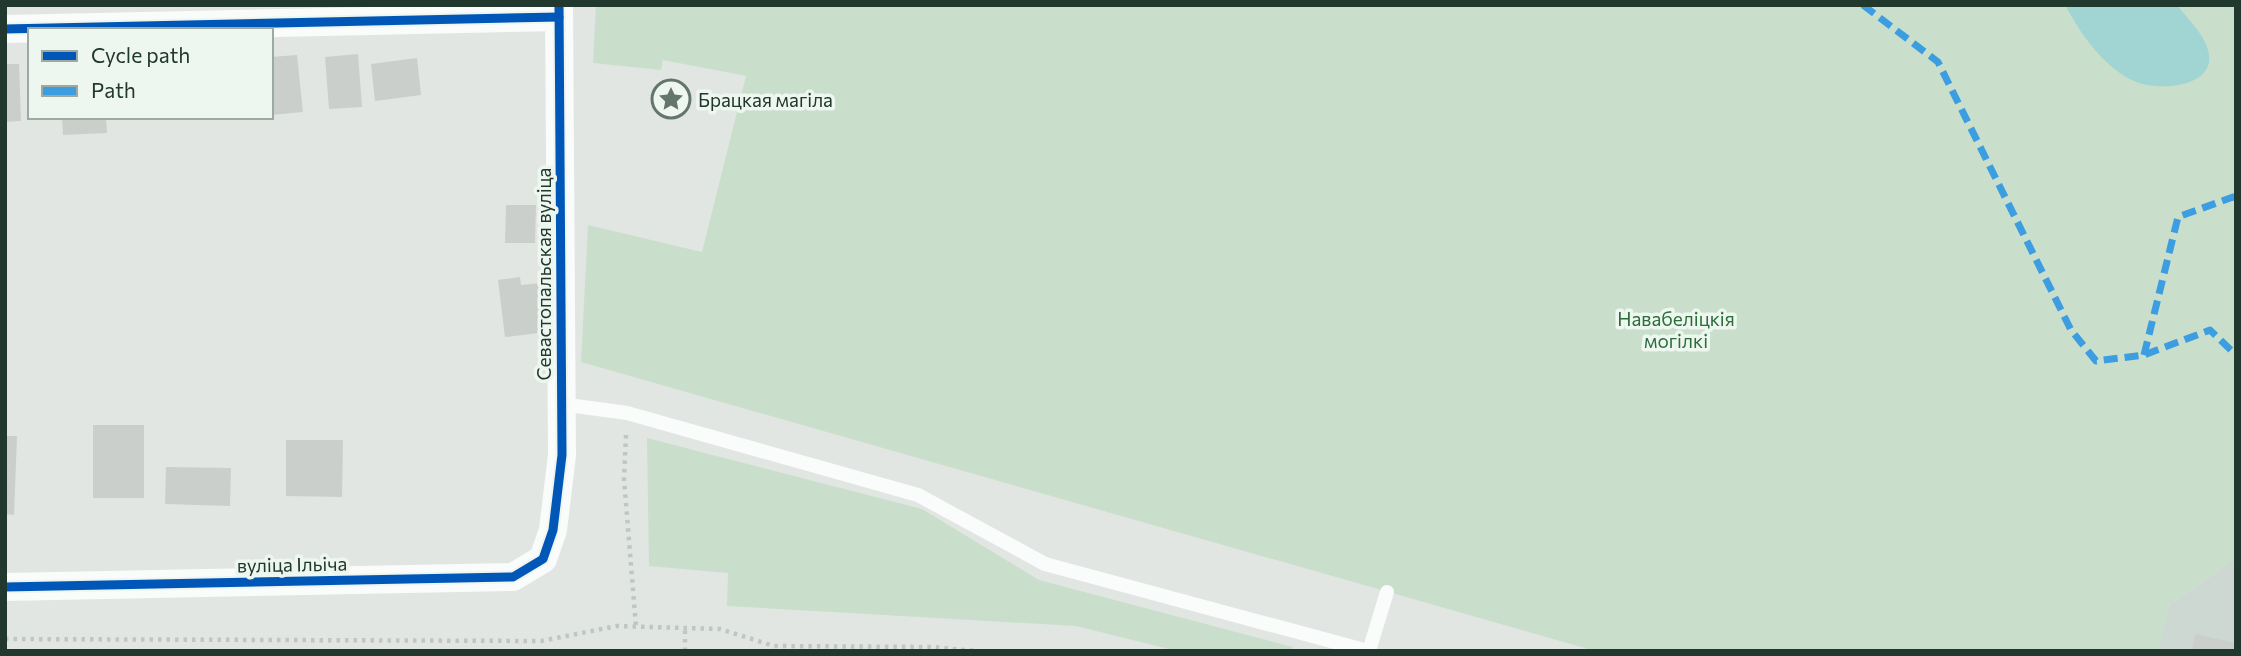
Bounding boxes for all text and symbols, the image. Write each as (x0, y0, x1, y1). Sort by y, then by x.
legend (28, 28, 273, 119)
text: Cycle path (91, 42, 190, 67)
text: Path (91, 77, 136, 102)
place icon: Брацкая магіла (650, 78, 692, 120)
place label: Брацкая магіла (698, 88, 833, 111)
street label: Севастопальская вуліца (532, 168, 555, 380)
park label: Навабеліцкія могілкі (1617, 307, 1735, 352)
street label: вуліца Ільіча (237, 552, 347, 576)

